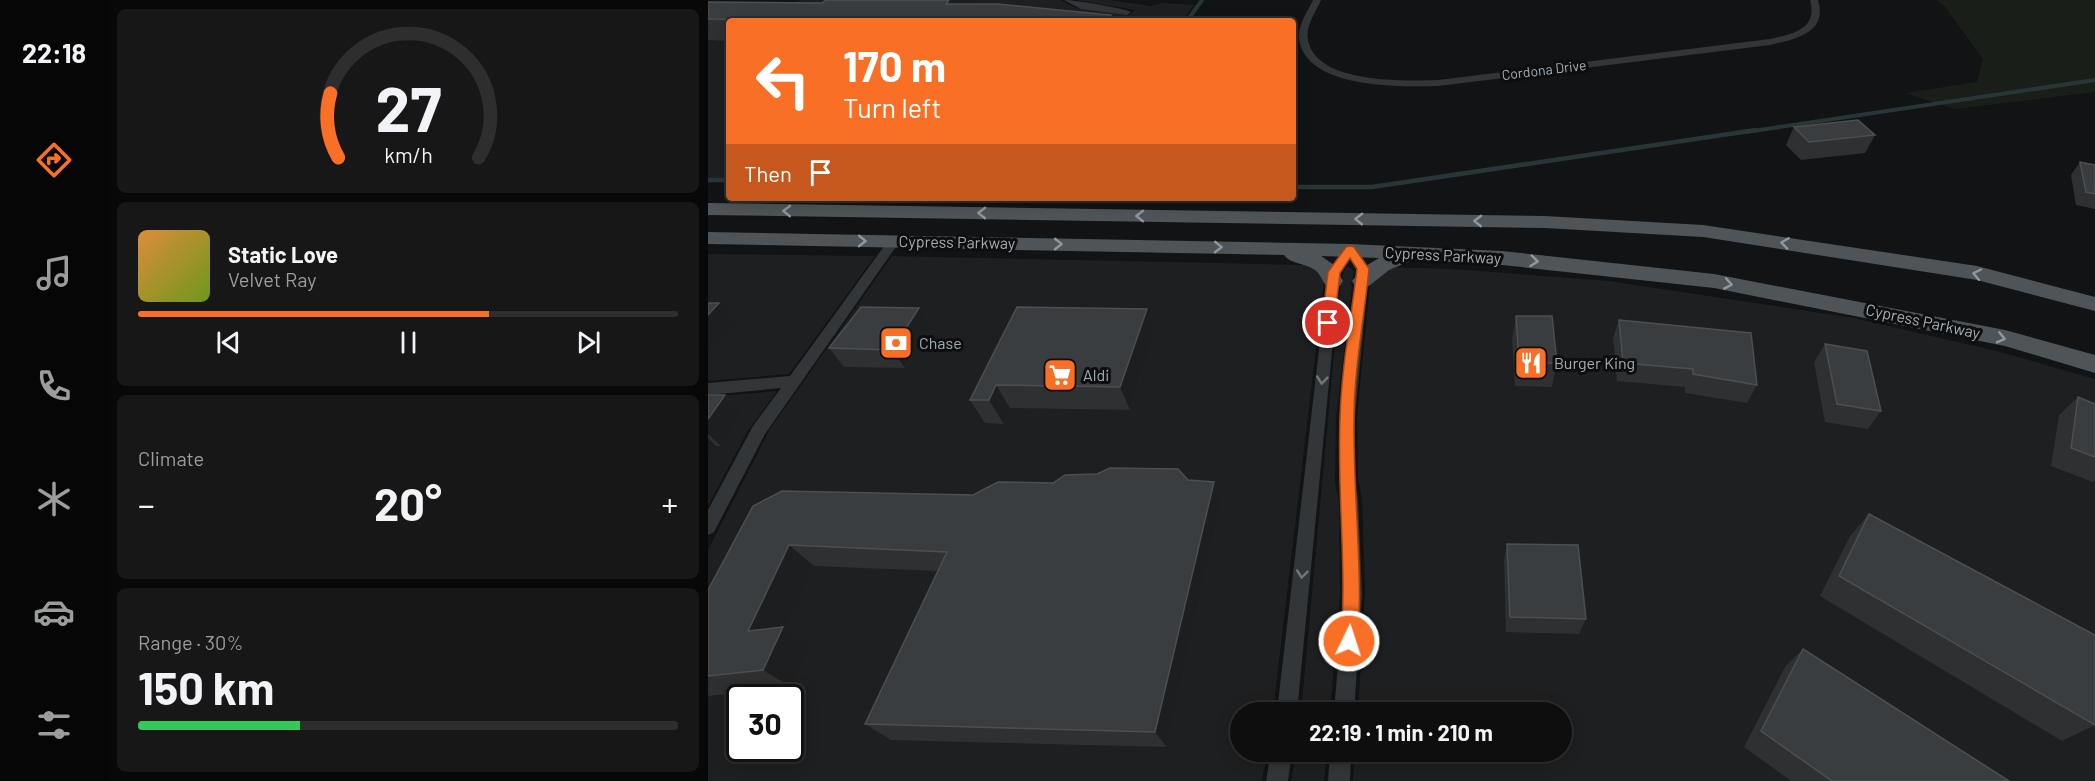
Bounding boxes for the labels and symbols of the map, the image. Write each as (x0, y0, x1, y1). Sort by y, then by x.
street label: Cordona Drive (1501, 56, 1587, 83)
one-way arrow (783, 204, 792, 217)
one-way arrow (978, 207, 987, 220)
one-way arrow (1135, 210, 1144, 222)
one-way arrow (1354, 213, 1363, 226)
one-way arrow (1473, 215, 1482, 227)
street label: Cypress Parkway (899, 231, 1016, 252)
one-way arrow (858, 235, 867, 247)
one-way arrow (1780, 237, 1789, 249)
one-way arrow (1053, 238, 1062, 251)
one-way arrow (1213, 241, 1222, 254)
street label: Cypress Parkway (1384, 242, 1502, 267)
one-way arrow (1530, 254, 1539, 267)
one-way arrow (1972, 268, 1982, 281)
one-way arrow (1722, 277, 1732, 290)
pin (1302, 297, 1353, 348)
street label: Cypress Parkway (1864, 299, 1983, 342)
bank icon: Chase (878, 325, 914, 361)
one-way arrow (1996, 330, 2006, 343)
place label: Chase (919, 333, 962, 352)
restaurant icon: Burger King (1513, 345, 1549, 381)
place label: Burger King (1554, 353, 1635, 372)
supermarket icon: Aldi (1042, 357, 1078, 393)
place label: Aldi (1083, 365, 1109, 384)
one-way arrow (1316, 376, 1329, 385)
one-way arrow (1296, 570, 1309, 579)
position arrow (1317, 609, 1381, 673)
speed limit sign: 30 (726, 684, 804, 762)

